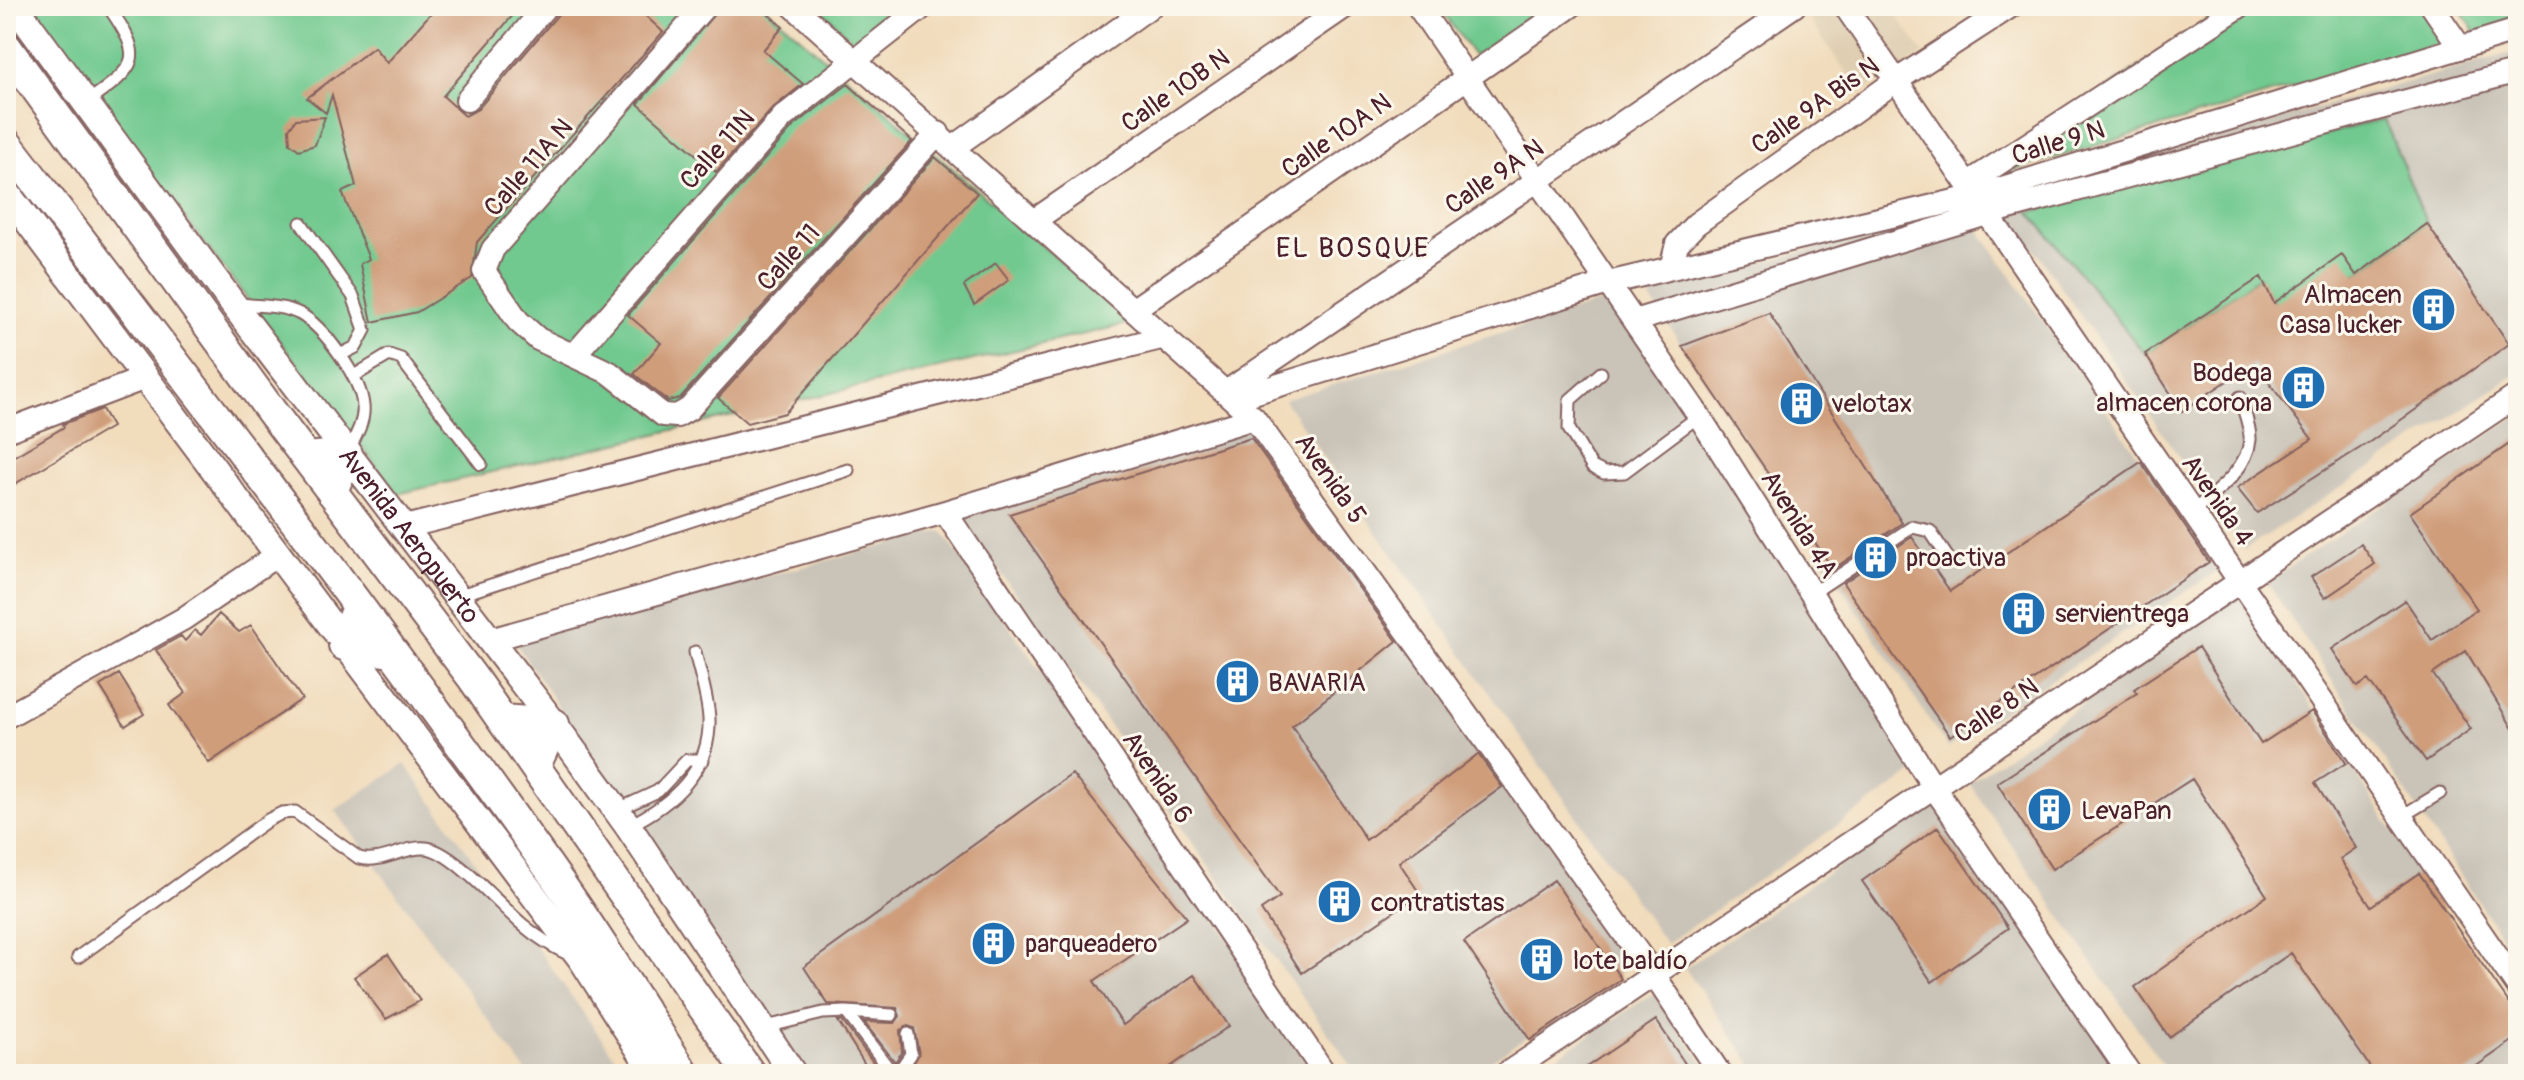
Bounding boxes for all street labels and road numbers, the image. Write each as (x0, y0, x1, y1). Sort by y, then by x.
street label: Calle 10B N (1115, 42, 1236, 140)
street label: Calle 9A Bis N (1745, 50, 1886, 162)
street label: Calle 10A N (1275, 86, 1398, 185)
street label: Calle 11N (673, 103, 762, 196)
street label: Calle 11A N (478, 112, 580, 223)
street label: Calle 9 N (2008, 114, 2109, 172)
street label: Calle 9A N (1439, 132, 1550, 222)
street label: Calle 11 (750, 217, 827, 298)
street label: Avenida 5 (1287, 427, 1373, 530)
street label: Avenida Aeropuerto (331, 441, 486, 630)
street label: Avenida 4 (2174, 449, 2260, 552)
street label: Avenida 4A (1753, 465, 1845, 584)
street label: Calle 8 N (1948, 671, 2045, 751)
street label: Avenida 6 (1115, 725, 1200, 830)

